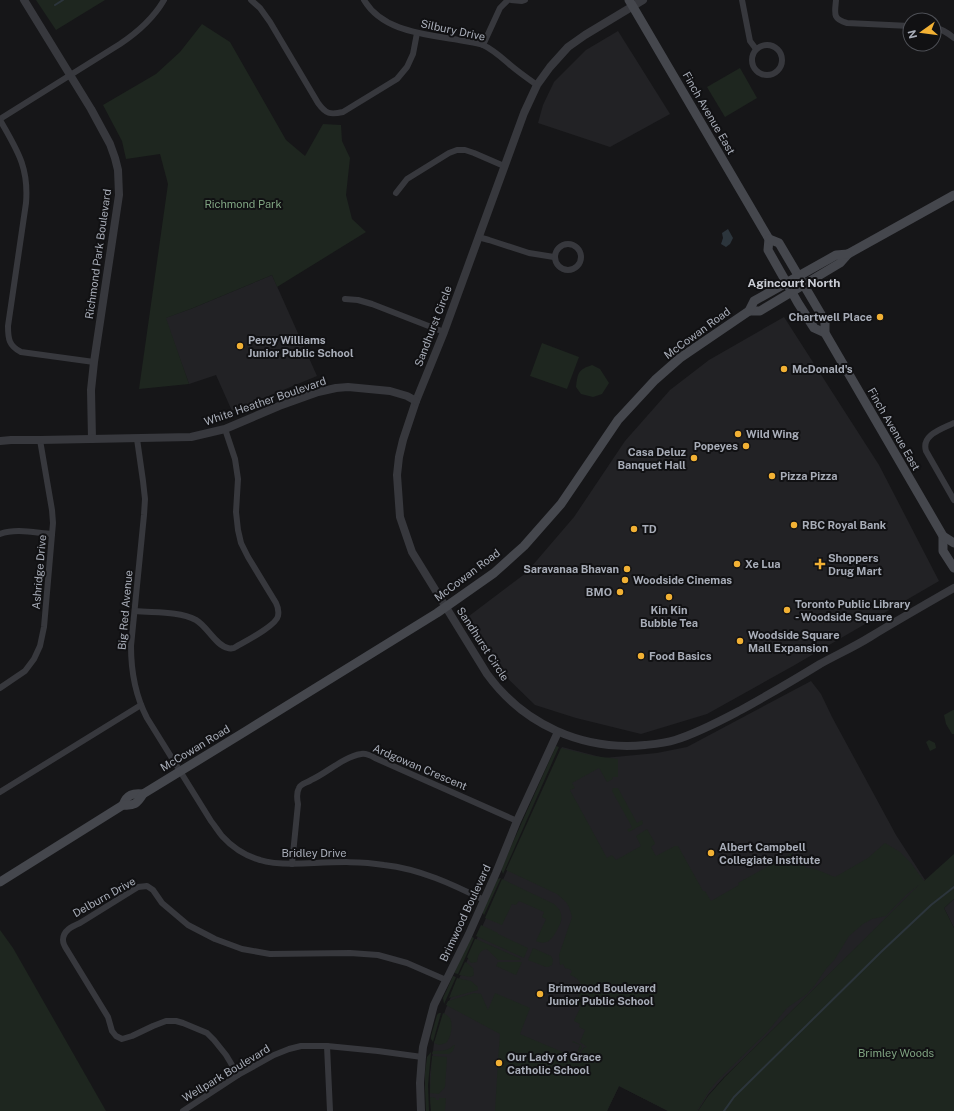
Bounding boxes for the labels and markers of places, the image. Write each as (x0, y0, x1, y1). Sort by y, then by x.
place label: Chartwell Place (789, 311, 872, 323)
marker: Chartwell Place (875, 312, 885, 322)
place label: Percy Williams Junior Public School (248, 334, 354, 359)
marker: Percy Williams Junior Public School (235, 341, 245, 351)
place label: McDonald's (792, 363, 853, 375)
marker: McDonald's (779, 364, 789, 374)
place label: Wild Wing (746, 428, 799, 440)
marker: Wild Wing (733, 429, 743, 439)
place label: Popeyes (694, 440, 738, 452)
marker: Popeyes (741, 441, 751, 451)
place label: Casa Deluz Banquet Hall (618, 446, 687, 471)
marker: Casa Deluz Banquet Hall (689, 453, 699, 463)
place label: Pizza Pizza (780, 470, 838, 482)
marker: Pizza Pizza (767, 471, 777, 481)
place label: RBC Royal Bank (802, 519, 887, 531)
marker: RBC Royal Bank (789, 520, 799, 530)
place label: TD (642, 523, 657, 535)
marker: TD (629, 524, 639, 534)
place label: Shoppers Drug Mart (828, 552, 882, 577)
place label: Xe Lua (745, 558, 781, 570)
marker: Xe Lua (732, 559, 742, 569)
marker: Shoppers Drug Mart (815, 559, 825, 569)
place label: Saravanaa Bhavan (523, 563, 619, 575)
marker: Saravanaa Bhavan (622, 564, 632, 574)
place label: Woodside Cinemas (633, 574, 732, 586)
marker: Woodside Cinemas (620, 575, 630, 585)
place label: BMO (586, 586, 612, 598)
marker: BMO (615, 587, 625, 597)
marker: Kin Kin Bubble Tea (664, 592, 674, 602)
place label: Toronto Public Library - Woodside Square (795, 598, 911, 623)
place label: Kin Kin Bubble Tea (640, 604, 698, 629)
marker: Toronto Public Library - Woodside Square (782, 605, 792, 615)
place label: Woodside Square Mall Expansion (748, 629, 839, 654)
marker: Woodside Square Mall Expansion (735, 636, 745, 646)
place label: Food Basics (649, 650, 712, 662)
marker: Food Basics (636, 651, 646, 661)
place label: Albert Campbell Collegiate Institute (719, 841, 820, 866)
marker: Albert Campbell Collegiate Institute (706, 848, 716, 858)
place label: Brimwood Boulevard Junior Public School (548, 982, 656, 1007)
marker: Brimwood Boulevard Junior Public School (535, 989, 545, 999)
place label: Our Lady of Grace Catholic School (507, 1051, 601, 1076)
marker: Our Lady of Grace Catholic School (494, 1058, 504, 1068)

